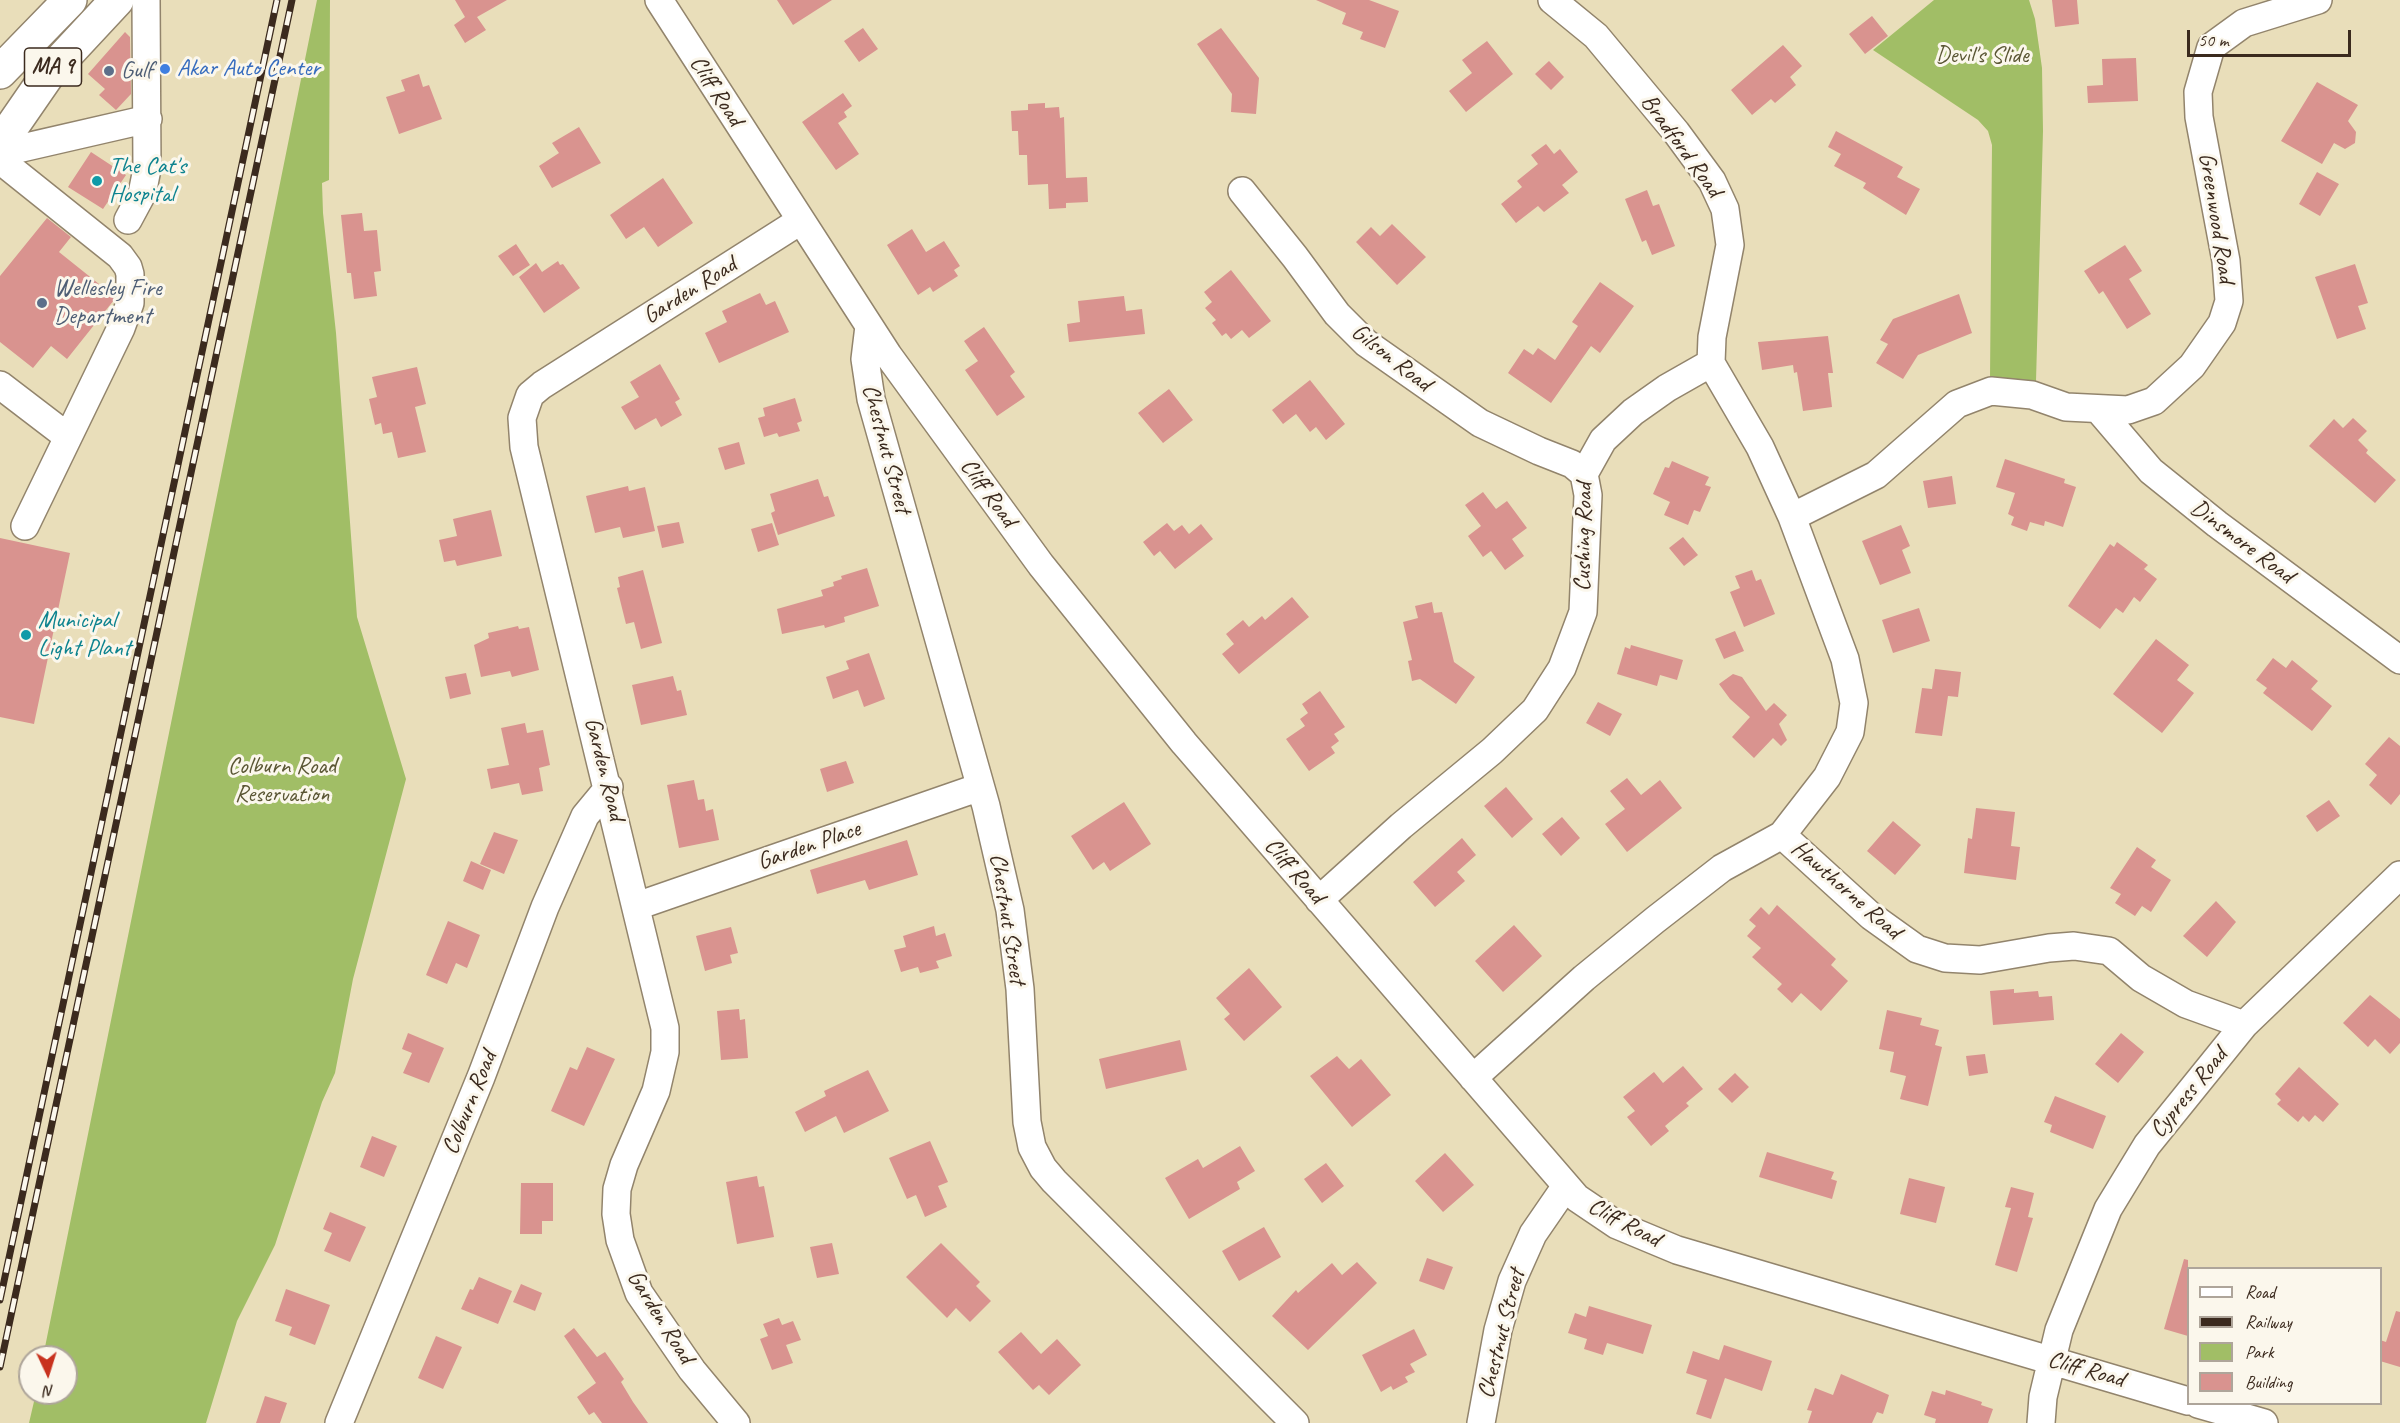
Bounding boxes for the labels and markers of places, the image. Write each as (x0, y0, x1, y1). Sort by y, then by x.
place label: Akar Auto Center (177, 55, 320, 83)
place label: Gulf (121, 57, 153, 85)
marker: Akar Auto Center (158, 62, 172, 76)
marker: Gulf (102, 64, 116, 78)
place label: The Cat's Hospital (109, 153, 186, 209)
marker: The Cat's Hospital (90, 174, 104, 188)
place label: Wellesley Fire Department (54, 275, 162, 331)
marker: Wellesley Fire Department (35, 296, 49, 310)
place label: Municipal Light Plant (38, 607, 131, 663)
marker: Municipal Light Plant (19, 628, 33, 642)

